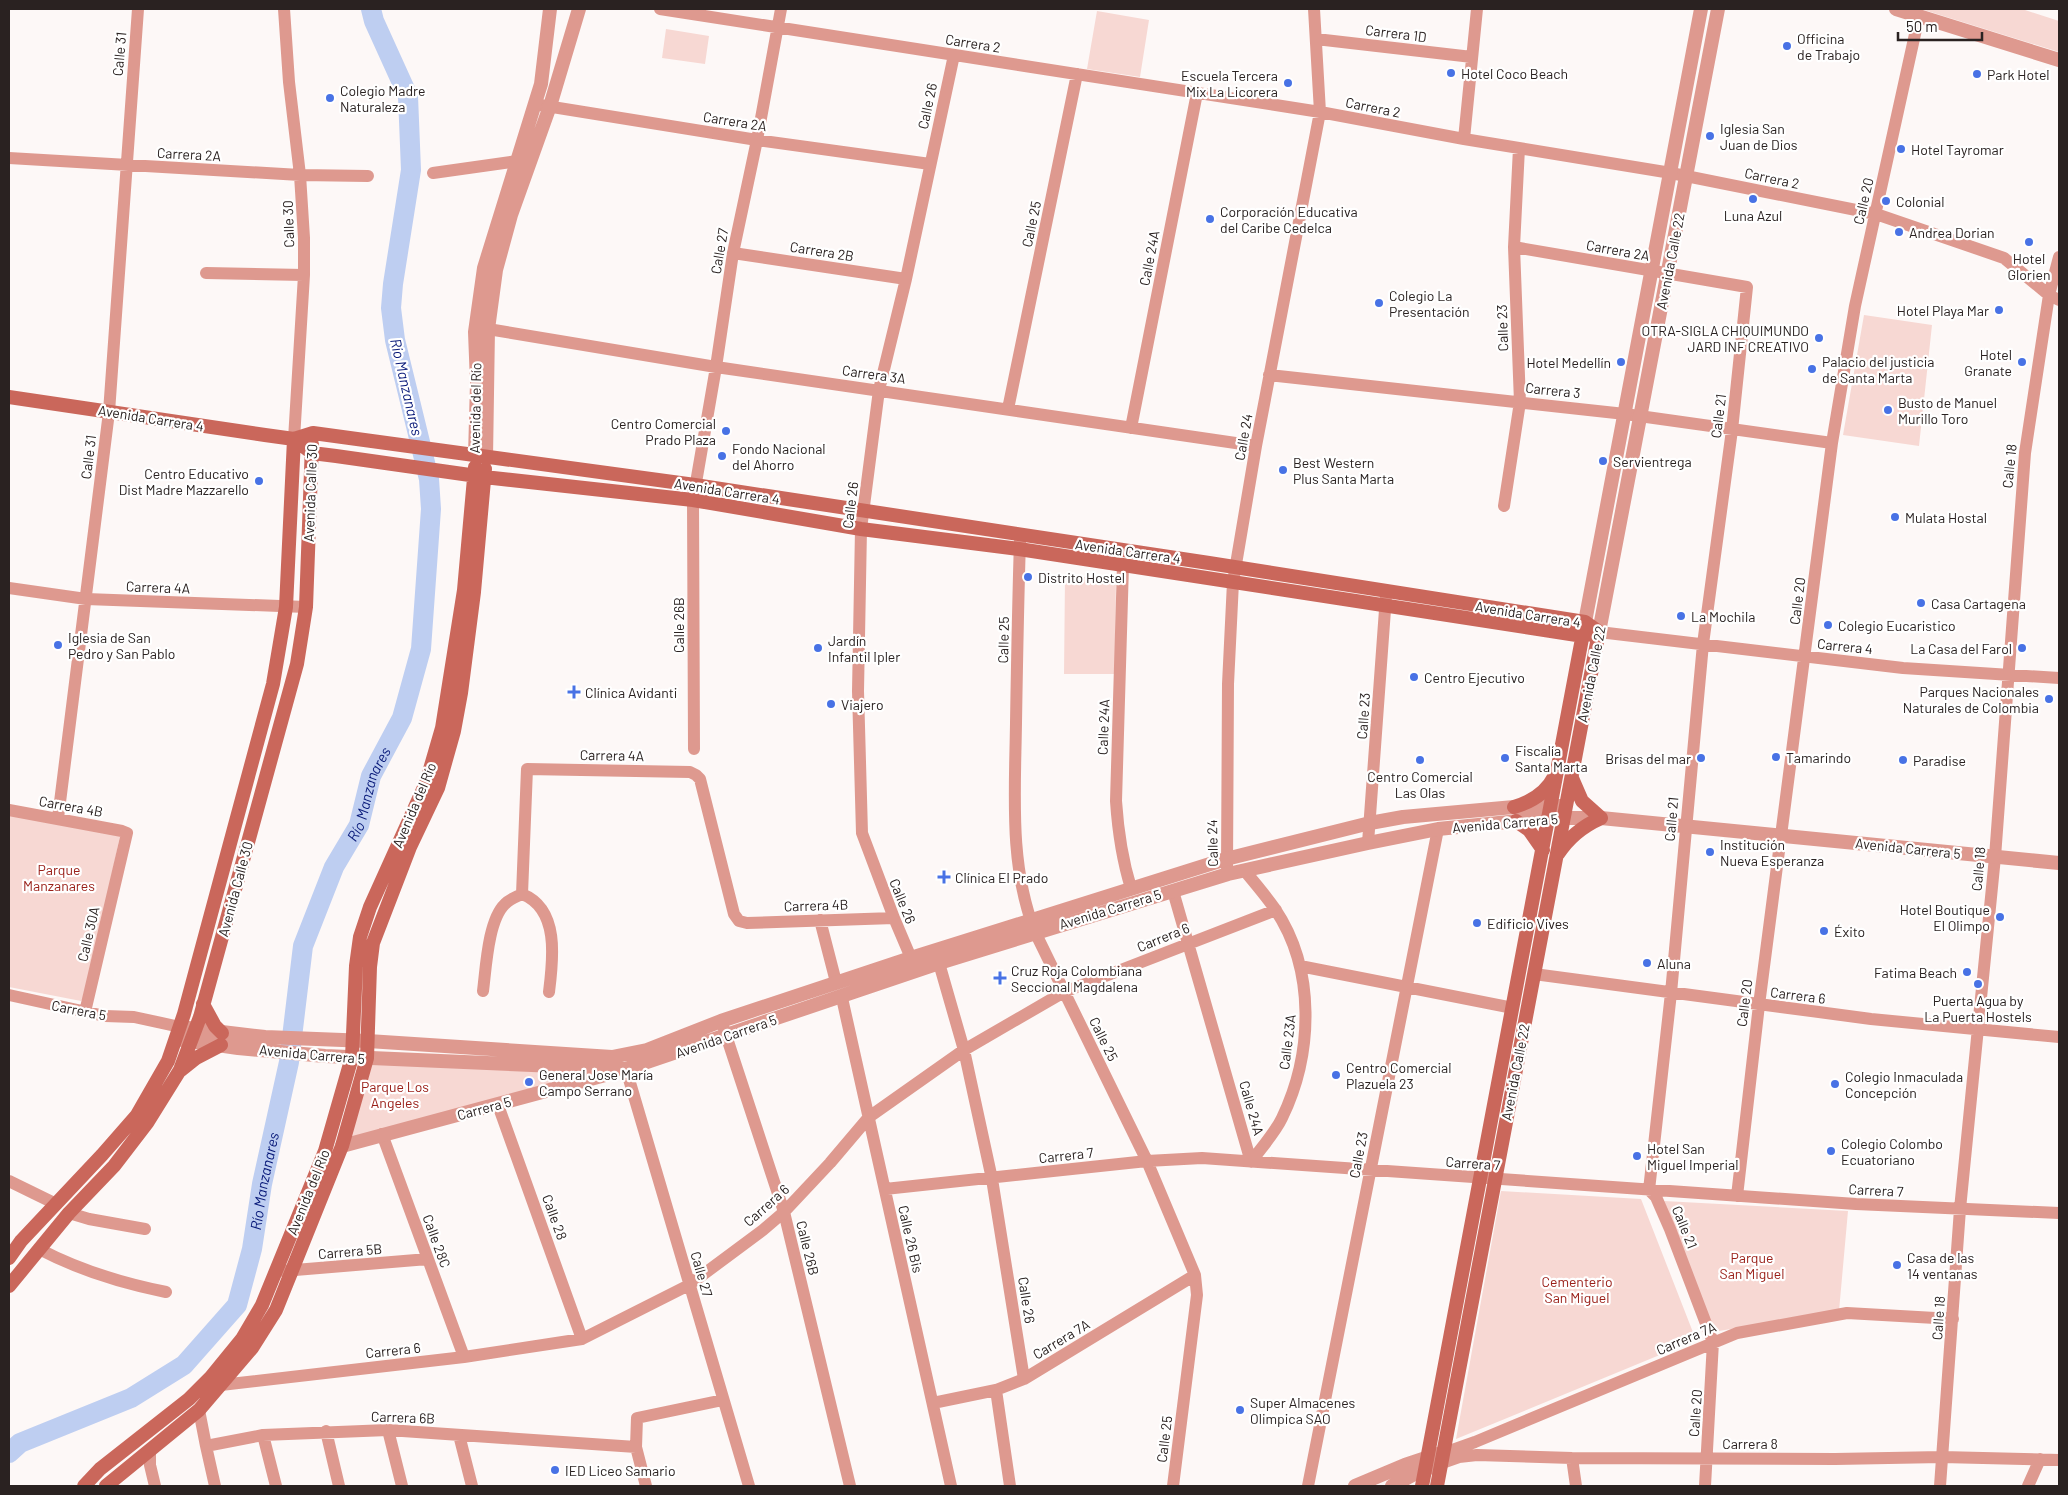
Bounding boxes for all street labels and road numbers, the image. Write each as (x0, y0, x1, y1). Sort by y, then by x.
street label: Carrera 1D (1364, 21, 1428, 45)
street label: Carrera 2 (944, 30, 1002, 56)
street label: Calle 31 (109, 31, 129, 77)
street label: Calle 26 (914, 81, 940, 131)
street label: Carrera 2 (1344, 93, 1402, 121)
street label: Carrera 2A (702, 108, 769, 134)
street label: Carrera 2A (157, 144, 222, 164)
street label: Carrera 2 (1743, 164, 1801, 192)
street label: Calle 20 (1849, 176, 1877, 226)
street label: Calle 25 (1018, 199, 1044, 249)
street label: Calle 30 (279, 200, 297, 248)
street label: Avenida Calle 22 (1652, 211, 1688, 311)
street label: Calle 27 (707, 226, 731, 275)
street label: Calle 24A (1135, 228, 1163, 287)
street label: Carrera 2A (1585, 236, 1652, 264)
street label: Carrera 2B (789, 238, 855, 264)
street label: Calle 23 (1493, 304, 1511, 352)
street label: Carrera 3A (841, 361, 907, 387)
street label: Avenida del Río (466, 362, 484, 454)
street label: Carrera 3 (1525, 379, 1581, 401)
street label: Calle 21 (1707, 393, 1729, 439)
street label: Avenida Carrera 4 (97, 401, 205, 435)
street label: Calle 24 (1231, 412, 1255, 462)
street label: Calle 31 (77, 434, 99, 480)
street label: Calle 18 (1998, 443, 2020, 489)
street label: Avenida Calle 30 (300, 444, 320, 542)
street label: Avenida Carrera 4 (673, 474, 781, 508)
street label: Calle 26 (839, 481, 861, 529)
street label: Avenida Carrera 4 (1074, 535, 1182, 567)
street label: Calle 20 (1786, 576, 1808, 626)
street label: Carrera 4A (126, 577, 191, 597)
street label: Calle 26B (670, 597, 687, 653)
street label: Avenida Carrera 4 (1474, 597, 1582, 631)
street label: Calle 25 (994, 616, 1012, 664)
street label: Avenida Calle 22 (1573, 624, 1609, 724)
street label: Carrera 4 (1816, 635, 1874, 657)
street label: Calle 23 (1353, 692, 1373, 740)
street label: Calle 24A (1094, 698, 1112, 755)
street label: Carrera 4A (580, 746, 645, 764)
street label: Avenida del Río (388, 760, 440, 850)
street label: Carrera 4B (38, 792, 104, 820)
street label: Calle 21 (1661, 796, 1681, 842)
street label: Avenida Carrera 5 (1451, 810, 1559, 836)
street label: Calle 24 (1203, 819, 1221, 867)
street label: Avenida Carrera 5 (1854, 834, 1962, 862)
street label: Avenida Calle 30 (214, 839, 256, 939)
street label: Calle 18 (1968, 846, 1988, 892)
street label: Calle 26 (886, 876, 920, 926)
street label: Avenida Carrera 5 (1057, 885, 1163, 933)
street label: Carrera 4B (783, 895, 849, 915)
street label: Calle 30A (73, 904, 103, 963)
street label: Carrera 6 (1134, 919, 1192, 955)
street label: Calle 20 (1733, 978, 1755, 1028)
street label: Carrera 6 (1769, 983, 1827, 1007)
street label: Carrera 5 (50, 996, 108, 1024)
street label: Avenida Carrera 5 (673, 1011, 779, 1061)
street label: Calle 23A (1275, 1013, 1299, 1071)
street label: Calle 25 (1086, 1014, 1122, 1064)
street label: Avenida Calle 22 (1497, 1022, 1533, 1122)
street label: Avenida Carrera 5 (258, 1041, 366, 1067)
street label: Calle 24A (1236, 1079, 1268, 1138)
street label: Carrera 5 (455, 1093, 513, 1123)
street label: Calle 23 (1345, 1130, 1371, 1180)
street label: Carrera 7 (1038, 1144, 1094, 1166)
street label: Avenida del Río (283, 1147, 333, 1237)
street label: Carrera 7 (1445, 1153, 1501, 1173)
street label: Carrera 6 (740, 1180, 792, 1230)
street label: Carrera 7 (1848, 1180, 1904, 1200)
street label: Calle 28 (539, 1192, 571, 1242)
street label: Calle 21 (1669, 1203, 1701, 1251)
street label: Calle 26 Bis (895, 1204, 927, 1275)
street label: Calle 28C (420, 1212, 454, 1270)
street label: Calle 26B (793, 1219, 823, 1277)
street label: Carrera 5B (317, 1240, 383, 1262)
street label: Calle 27 (687, 1249, 717, 1299)
street label: Calle 26 (1015, 1275, 1039, 1325)
street label: Calle 18 (1928, 1295, 1948, 1341)
street label: Carrera 7A (1030, 1315, 1093, 1363)
street label: Carrera 7A (1654, 1318, 1719, 1358)
street label: Carrera 6 (365, 1339, 421, 1361)
street label: Calle 20 (1685, 1389, 1705, 1437)
street label: Carrera 6B (371, 1407, 435, 1427)
street label: Calle 25 (1153, 1415, 1175, 1463)
street label: Carrera 8 (1722, 1435, 1778, 1452)

